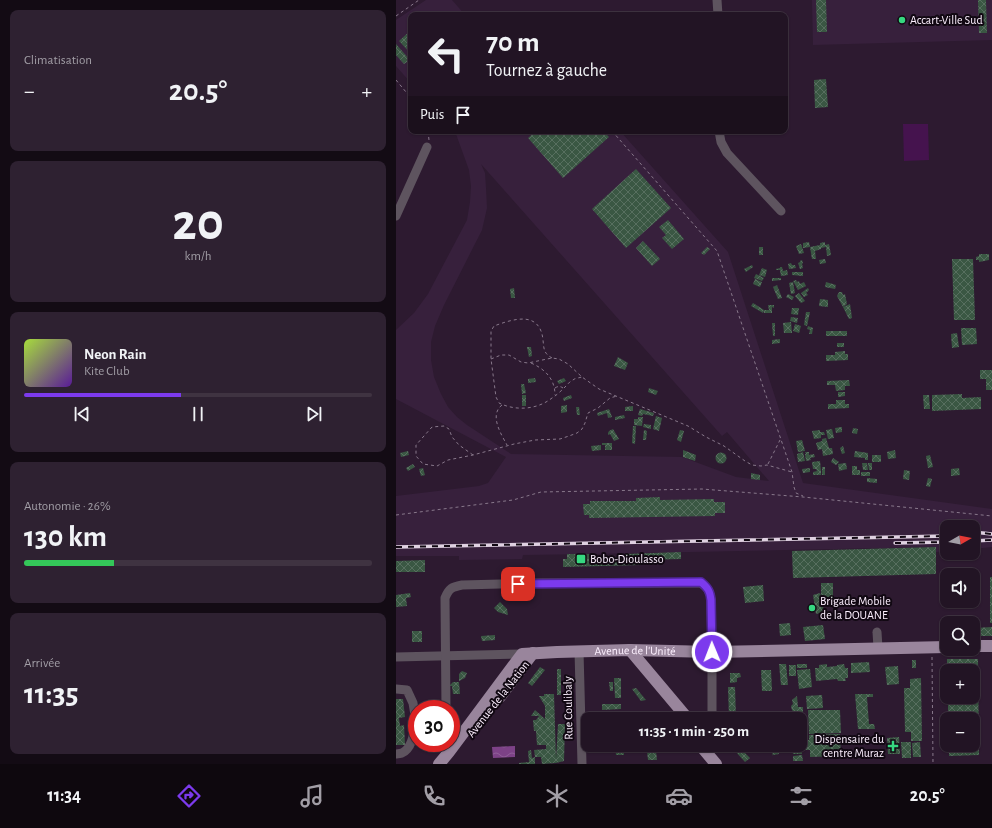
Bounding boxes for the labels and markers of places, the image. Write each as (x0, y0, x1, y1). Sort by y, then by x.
place label: Accart-Ville Sud (910, 14, 983, 26)
marker: Accart-Ville Sud (897, 15, 907, 25)
marker: Bobo-Dioulasso (575, 553, 587, 565)
place label: Bobo-Dioulasso (590, 553, 664, 565)
pin (501, 567, 535, 601)
place label: Brigade Mobile de la DOUANE (820, 595, 891, 621)
marker: Brigade Mobile de la DOUANE (807, 603, 817, 613)
place label: Dispensaire du centre Muraz (814, 733, 884, 759)
marker: Dispensaire du centre Muraz (887, 740, 899, 752)

